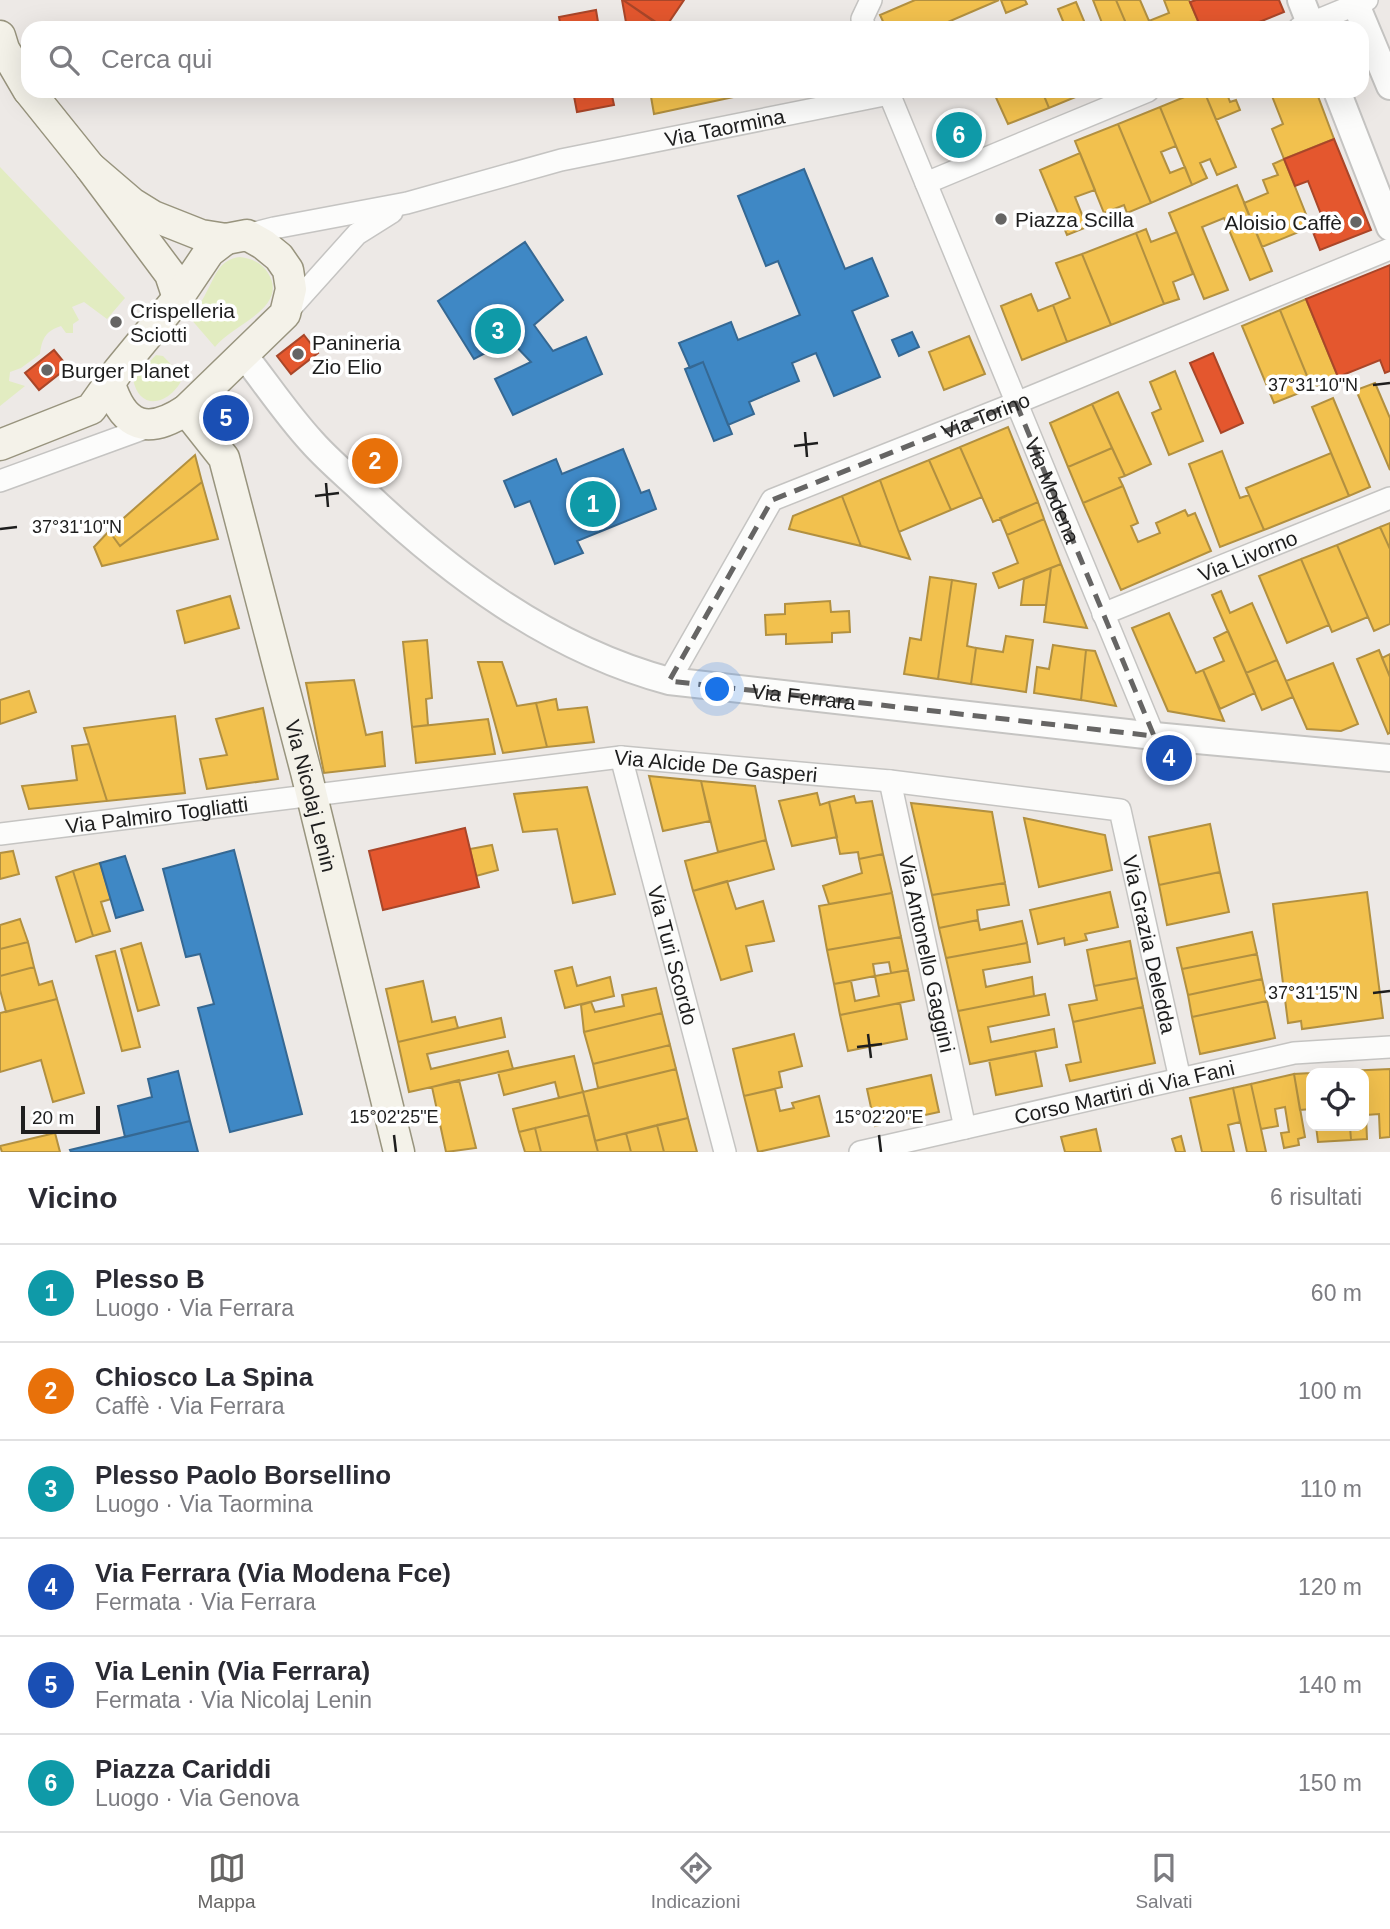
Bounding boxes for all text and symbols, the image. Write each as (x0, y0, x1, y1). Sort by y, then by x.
search box (21, 21, 1369, 98)
icon: search (45, 41, 83, 79)
text: Cerca qui (101, 44, 212, 74)
street label: Via Taormina (663, 104, 787, 150)
pin: 6 (936, 109, 982, 161)
place label: Piazza Scilla (1015, 208, 1134, 231)
marker: Piazza Scilla (993, 211, 1009, 227)
place label: Aloisio Caffè (1224, 211, 1342, 234)
marker: Aloisio Caffè (1348, 214, 1364, 230)
place label: Crispelleria Sciotti (130, 299, 235, 346)
pin: 3 (475, 305, 521, 357)
marker: Crispelleria Sciotti (108, 314, 124, 330)
place label: Panineria Zio Elio (312, 331, 401, 378)
marker: Panineria Zio Elio (290, 346, 306, 362)
place label: Burger Planet (61, 359, 190, 382)
marker: Burger Planet (39, 362, 55, 378)
text: 37°31'10"N (1268, 375, 1358, 395)
street label: Via Torino (938, 387, 1033, 443)
pin: 5 (203, 392, 249, 444)
street label: Via Modena (1021, 434, 1085, 547)
pin: 2 (352, 435, 398, 487)
pin: 1 (570, 478, 616, 530)
text: 37°31'10"N (32, 517, 122, 537)
street label: Via Livorno (1195, 525, 1301, 586)
your location (700, 672, 734, 706)
street label: Via Ferrara (750, 679, 857, 714)
street label: Via Nicolaj Lenin (281, 717, 341, 874)
pin: 4 (1146, 732, 1192, 784)
street label: Via Alcide De Gasperi (613, 745, 819, 786)
street label: Via Palmiro Togliatti (64, 792, 249, 837)
street label: Via Grazia Deledda (1119, 853, 1181, 1036)
street label: Via Antonello Gaggini (895, 854, 960, 1054)
street label: Via Turi Scordo (644, 883, 703, 1027)
text: 37°31'15"N (1268, 983, 1358, 1003)
street label: Corso Martiri di Via Fani (1012, 1055, 1236, 1128)
map controls (1306, 1068, 1369, 1131)
button: locate (1306, 1068, 1369, 1131)
scale bar (21, 1103, 100, 1135)
text: 20 m (32, 1107, 74, 1128)
text: 15°02'25"E (349, 1107, 439, 1127)
text: 15°02'20"E (834, 1107, 924, 1127)
text: Vicino (28, 1181, 117, 1214)
text: 6 risultati (1270, 1184, 1362, 1210)
text: Plesso B (95, 1264, 205, 1294)
text: 1 (45, 1280, 57, 1306)
text: 60 m (1311, 1280, 1362, 1306)
text: Luogo · Via Ferrara (95, 1295, 294, 1321)
text: Chiosco La Spina (95, 1362, 313, 1392)
text: 2 (45, 1378, 57, 1404)
text: 100 m (1298, 1378, 1362, 1404)
text: Caffè · Via Ferrara (95, 1393, 285, 1419)
text: Plesso Paolo Borsellino (95, 1460, 391, 1490)
text: 3 (45, 1476, 57, 1502)
text: 110 m (1300, 1476, 1362, 1502)
text: Luogo · Via Taormina (95, 1491, 313, 1517)
text: Via Ferrara (Via Modena Fce) (95, 1558, 451, 1588)
text: 4 (45, 1574, 57, 1600)
text: 120 m (1298, 1574, 1362, 1600)
text: Fermata · Via Ferrara (95, 1589, 316, 1615)
text: Via Lenin (Via Ferrara) (95, 1656, 370, 1686)
text: 5 (45, 1672, 57, 1698)
text: 140 m (1298, 1672, 1362, 1698)
text: Fermata · Via Nicolaj Lenin (95, 1687, 372, 1713)
text: Piazza Cariddi (95, 1754, 271, 1784)
text: 6 (45, 1770, 57, 1796)
text: 150 m (1298, 1770, 1362, 1796)
text: Luogo · Via Genova (95, 1785, 299, 1811)
tab: Mappa (198, 1849, 256, 1913)
tab: Indicazioni (651, 1849, 740, 1913)
tab: Salvati (1135, 1849, 1192, 1913)

